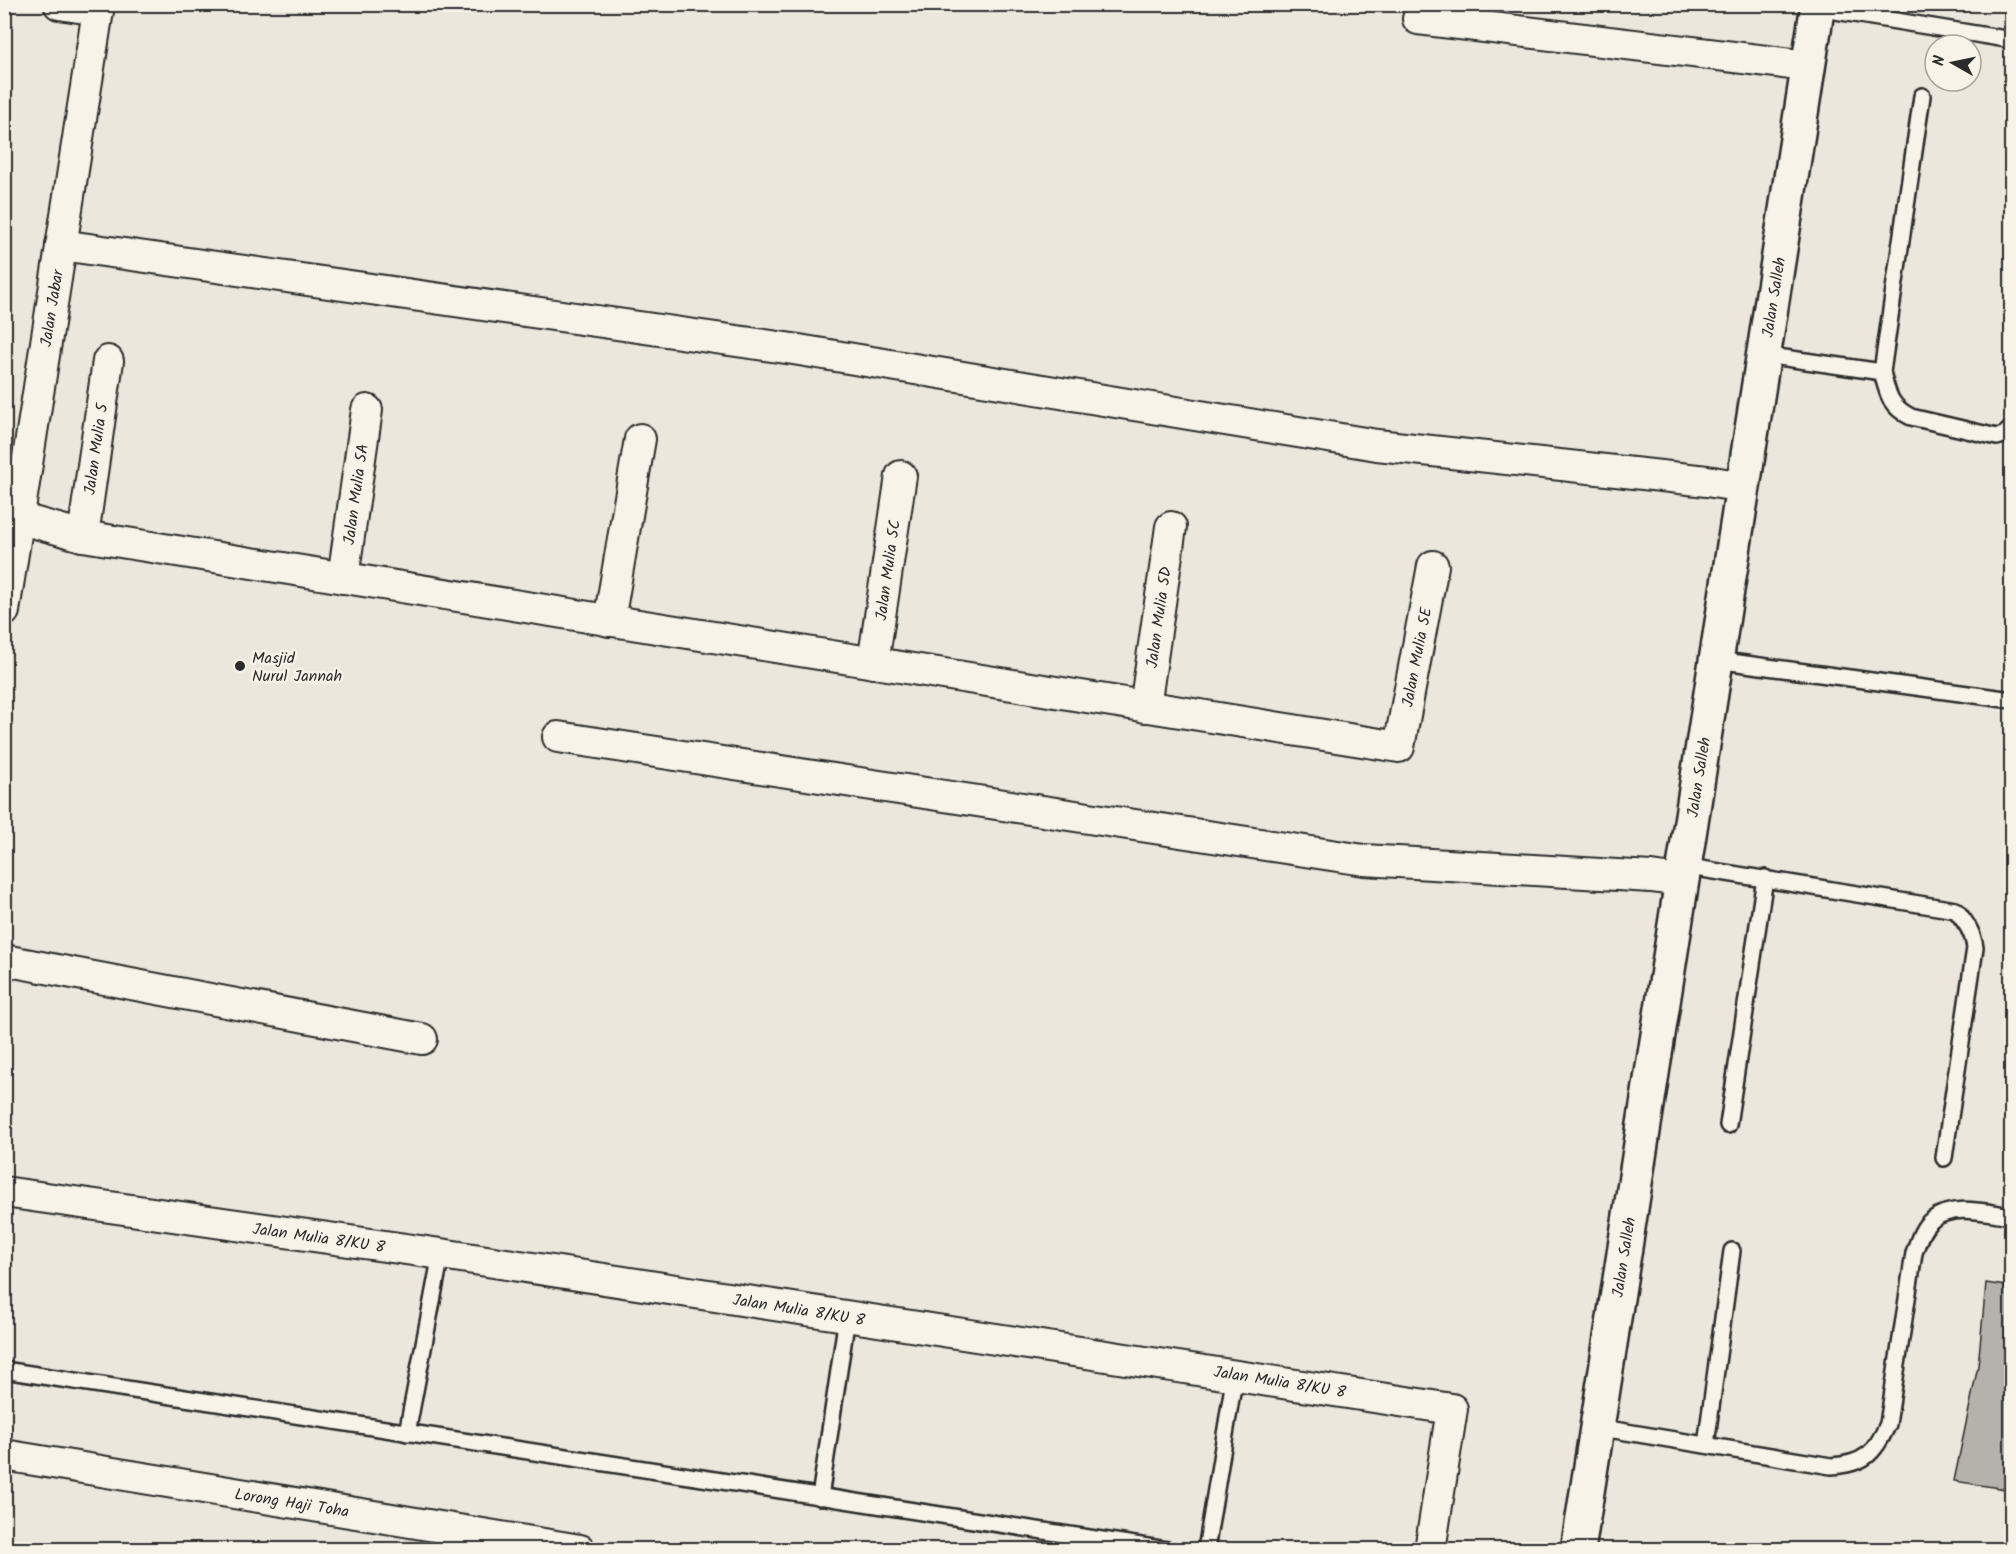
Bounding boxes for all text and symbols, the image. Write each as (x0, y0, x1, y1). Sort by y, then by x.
north arrow (1923, 33, 1983, 93)
text: N (1927, 54, 1953, 68)
street label: Jalan Salleh (1756, 255, 1793, 339)
street label: Jalan Jabar (34, 266, 71, 348)
street label: Jalan Mulia 5 (78, 401, 115, 496)
street label: Jalan Mulia 5A (337, 442, 376, 546)
street label: Jalan Mulia 5C (869, 518, 908, 622)
street label: Jalan Mulia 5D (1140, 565, 1179, 670)
street label: Jalan Mulia 5E (1396, 605, 1440, 709)
place label: Masjid Nurul Jannah (252, 646, 342, 689)
marker: Masjid Nurul Jannah (233, 659, 247, 673)
street label: Jalan Salleh (1681, 735, 1718, 819)
street label: Jalan Salleh (1606, 1215, 1643, 1299)
street label: Jalan Mulia 8/KU 8 (251, 1217, 387, 1260)
street label: Jalan Mulia 8/KU 8 (731, 1288, 867, 1333)
street label: Jalan Mulia 8/KU 8 (1212, 1360, 1348, 1405)
street label: Lorong Haji Toha (233, 1482, 351, 1525)

